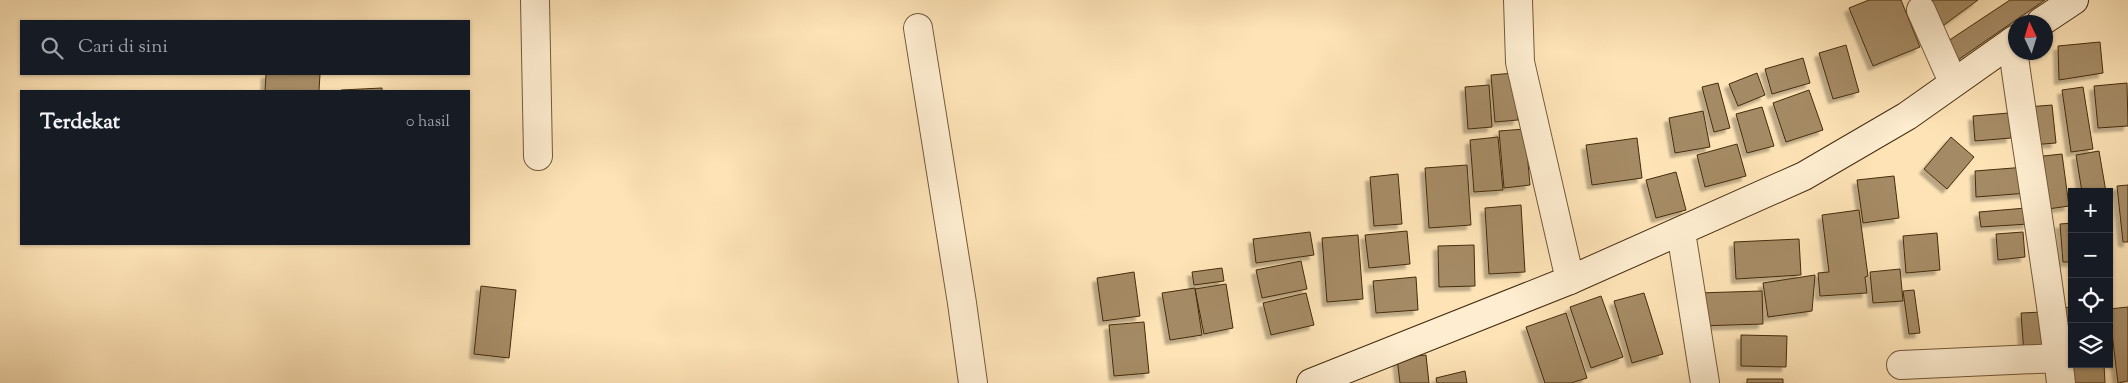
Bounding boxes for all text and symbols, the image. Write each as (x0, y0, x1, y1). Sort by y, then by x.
north arrow (2008, 15, 2053, 60)
search box (20, 20, 470, 75)
icon: search (38, 34, 66, 62)
text: Cari di sini (78, 34, 168, 61)
text: Terdekat (40, 108, 120, 138)
text: 0 hasil (406, 111, 450, 134)
map controls (2068, 188, 2113, 368)
button: + (2068, 188, 2113, 233)
button: − (2068, 233, 2113, 278)
button: locate (2068, 278, 2113, 323)
button: layers (2068, 323, 2113, 368)

